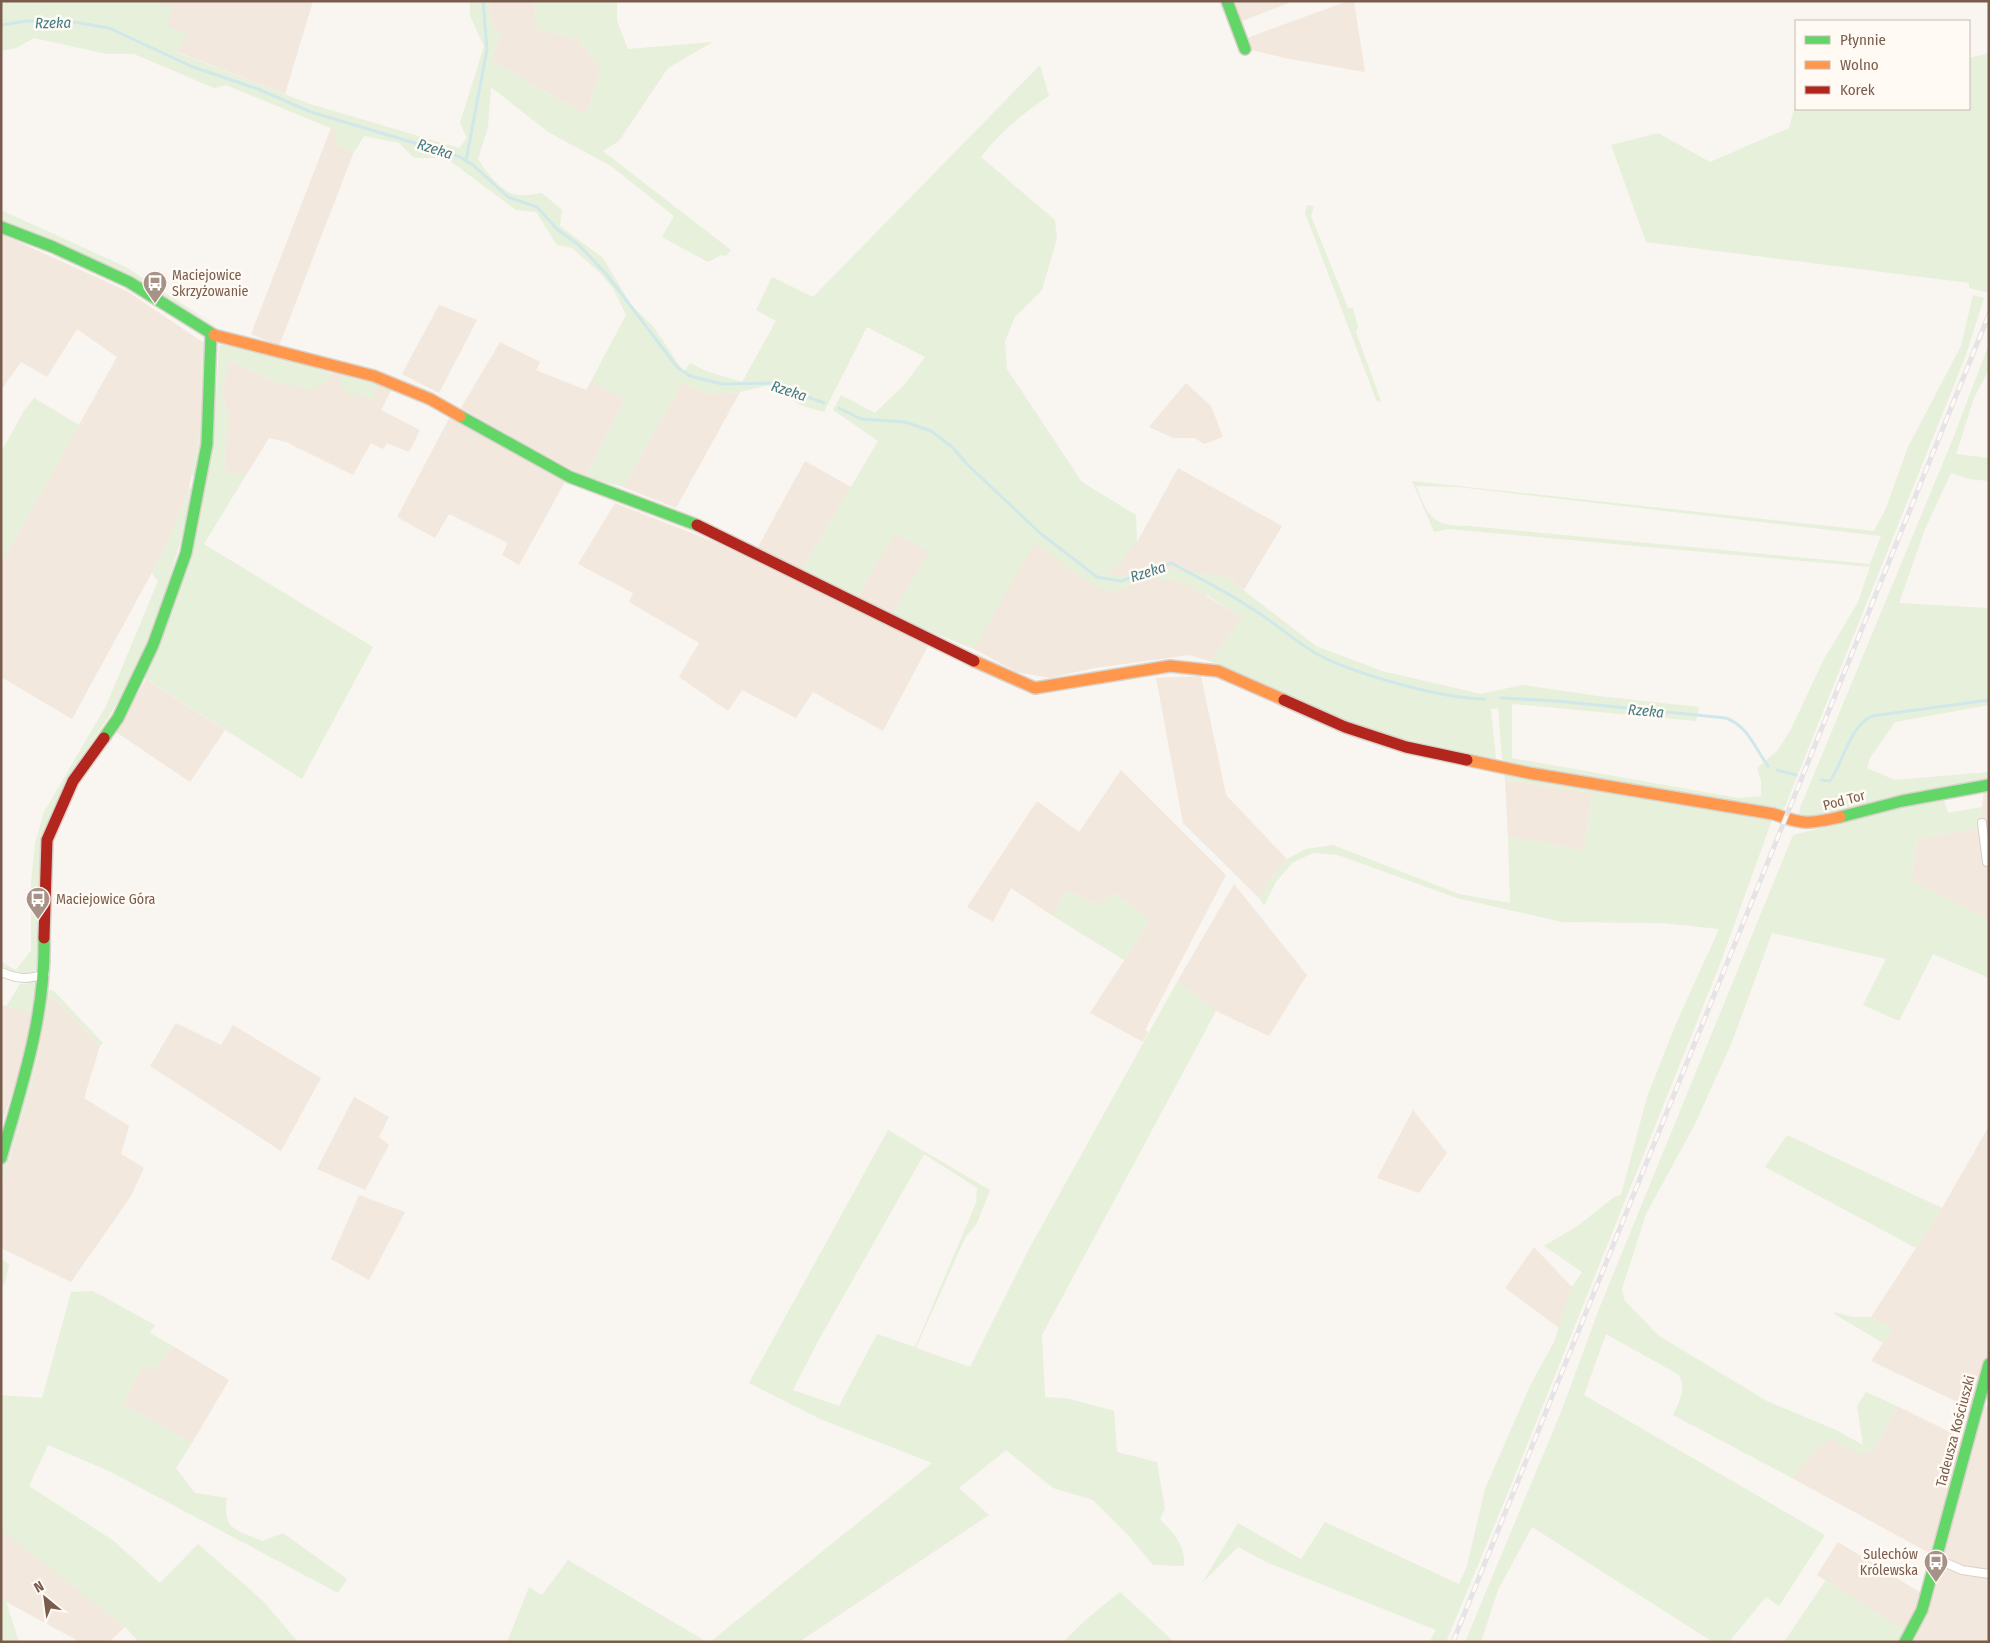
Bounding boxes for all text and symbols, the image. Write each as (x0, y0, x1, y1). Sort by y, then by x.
water label: Rzeka (35, 14, 71, 32)
legend (1795, 20, 1970, 110)
text: Płynnie (1840, 31, 1886, 49)
text: Wolno (1840, 56, 1879, 74)
text: Korek (1840, 81, 1875, 99)
water label: Rzeka (415, 135, 455, 163)
place label: Maciejowice Skrzyżowanie (172, 267, 249, 300)
bus stop icon: Maciejowice Skrzyżowanie (142, 270, 168, 304)
water label: Rzeka (769, 377, 809, 405)
water label: Rzeka (1128, 558, 1168, 586)
water label: Rzeka (1627, 700, 1665, 722)
street label: Pod Tor (1821, 787, 1867, 814)
bus stop icon: Maciejowice Góra (25, 886, 51, 920)
place label: Maciejowice Góra (56, 891, 156, 908)
street label: Tadeusza Kościuszki (1932, 1373, 1979, 1489)
place label: Sulechów Królewska (1860, 1546, 1918, 1579)
bus stop icon: Sulechów Królewska (1923, 1549, 1949, 1583)
north arrow (20, 1573, 70, 1623)
text: N (31, 1578, 47, 1597)

